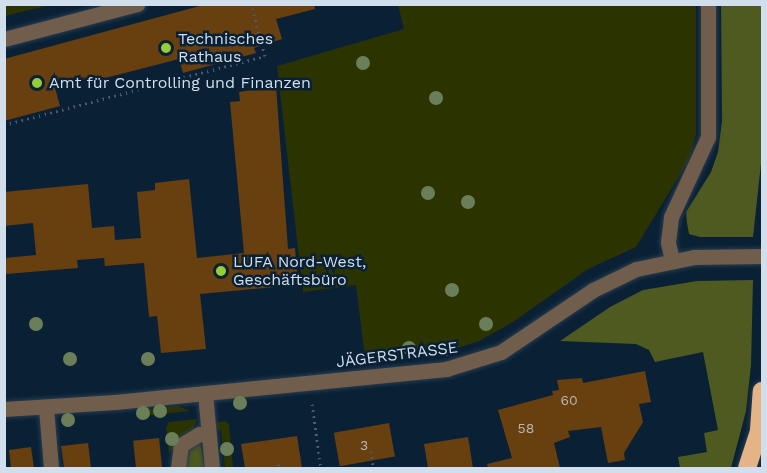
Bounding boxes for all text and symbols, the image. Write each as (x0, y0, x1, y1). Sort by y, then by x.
place label: Technisches Rathaus (178, 29, 273, 67)
marker: Technisches Rathaus (159, 41, 173, 55)
place label: Amt für Controlling und Finanzen (49, 73, 312, 93)
marker: Amt für Controlling und Finanzen (30, 76, 44, 90)
place label: LUFA Nord-West, Geschäftsbüro (233, 252, 367, 290)
marker: LUFA Nord-West, Geschäftsbüro (214, 264, 228, 278)
street label: JÄGERSTRASSE (335, 338, 459, 372)
house number: 60 (560, 392, 578, 408)
house number: 58 (518, 420, 534, 436)
house number: 3 (360, 437, 368, 453)

